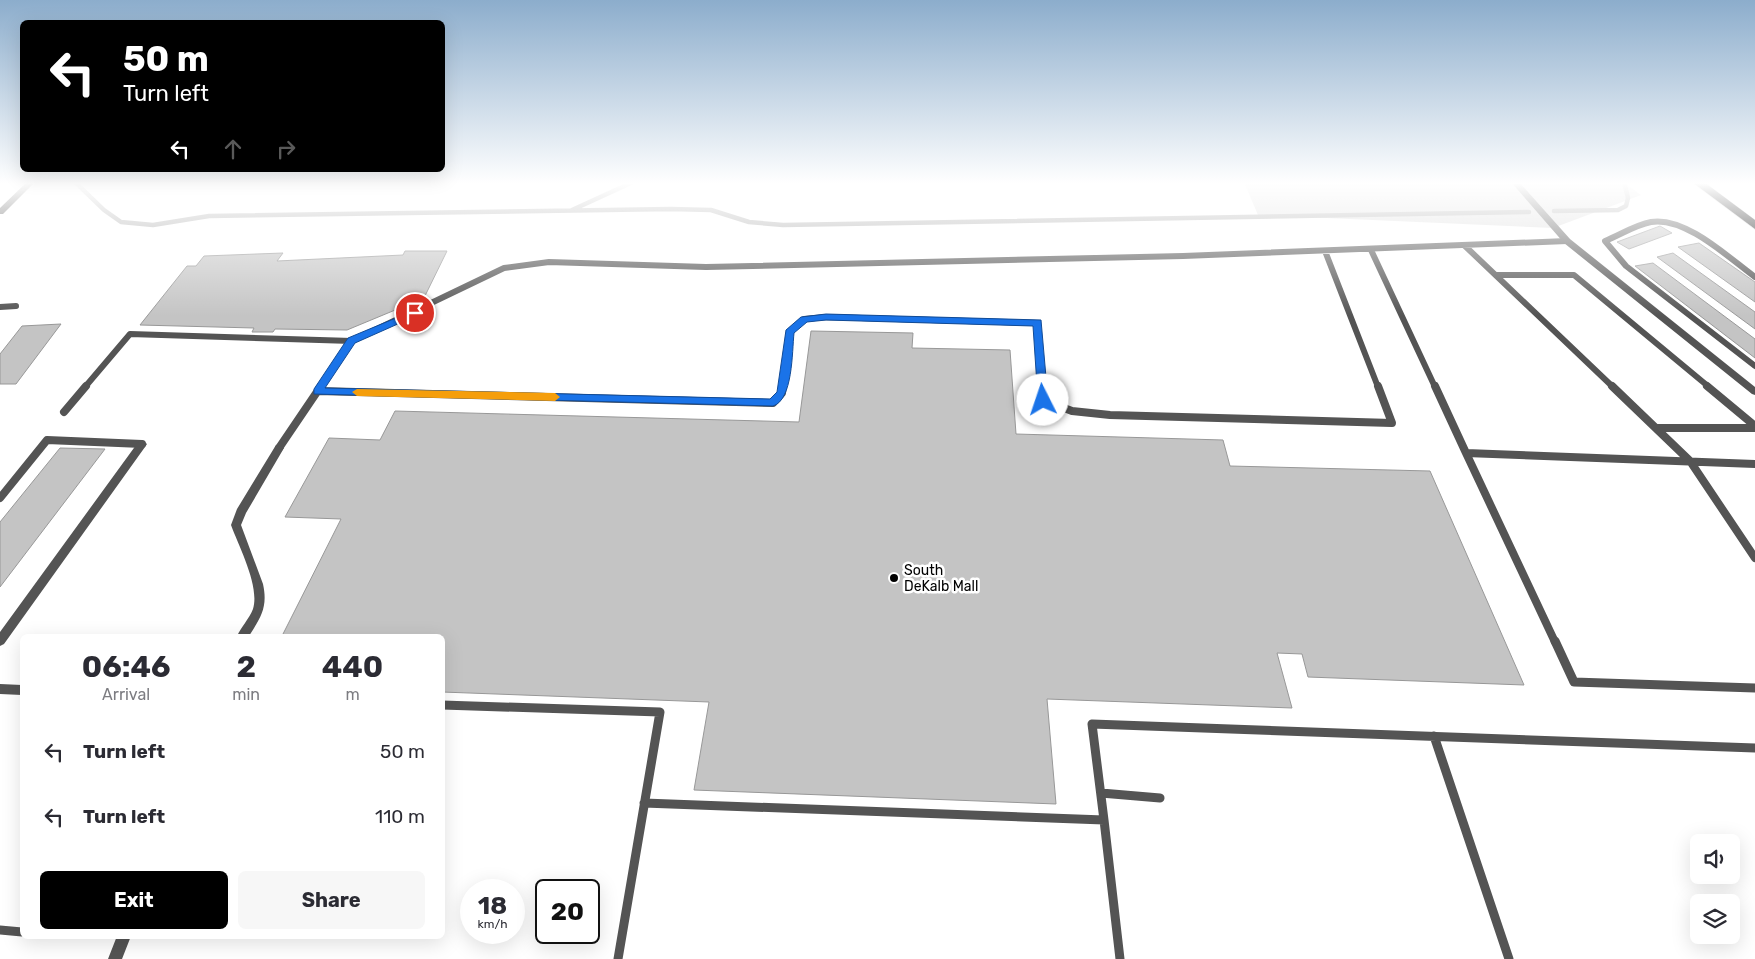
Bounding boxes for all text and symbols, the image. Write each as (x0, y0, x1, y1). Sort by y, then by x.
text: 50 m (123, 38, 209, 80)
icon: left (40, 40, 105, 105)
text: Turn left (123, 80, 209, 107)
icon: left (166, 135, 194, 163)
icon: ahead (219, 135, 247, 163)
icon: right (272, 135, 300, 163)
pin (394, 292, 436, 334)
icon: arrive (401, 299, 429, 327)
position arrow (1016, 373, 1068, 425)
place label: South DeKalb Mall (904, 562, 978, 595)
marker: South DeKalb Mall (888, 572, 900, 584)
text: 06:46 (82, 649, 170, 685)
text: 2 (236, 649, 256, 685)
text: 440 (322, 649, 383, 685)
text: Arrival (102, 685, 150, 704)
text: min (232, 685, 260, 704)
text: m (345, 685, 360, 704)
icon: left (40, 738, 68, 766)
text: Turn left (83, 740, 165, 763)
text: 50 m (380, 740, 425, 763)
icon: left (40, 803, 68, 831)
text: Turn left (83, 805, 165, 828)
text: 110 m (375, 805, 425, 828)
map controls (1690, 834, 1740, 944)
button: sound (1690, 834, 1740, 884)
button: Exit (40, 871, 228, 929)
button: Share (238, 871, 425, 929)
speed limit sign: 20 (535, 879, 600, 944)
text: 18 (478, 891, 507, 920)
button: layers (1690, 894, 1740, 944)
text: km/h (478, 917, 507, 931)

